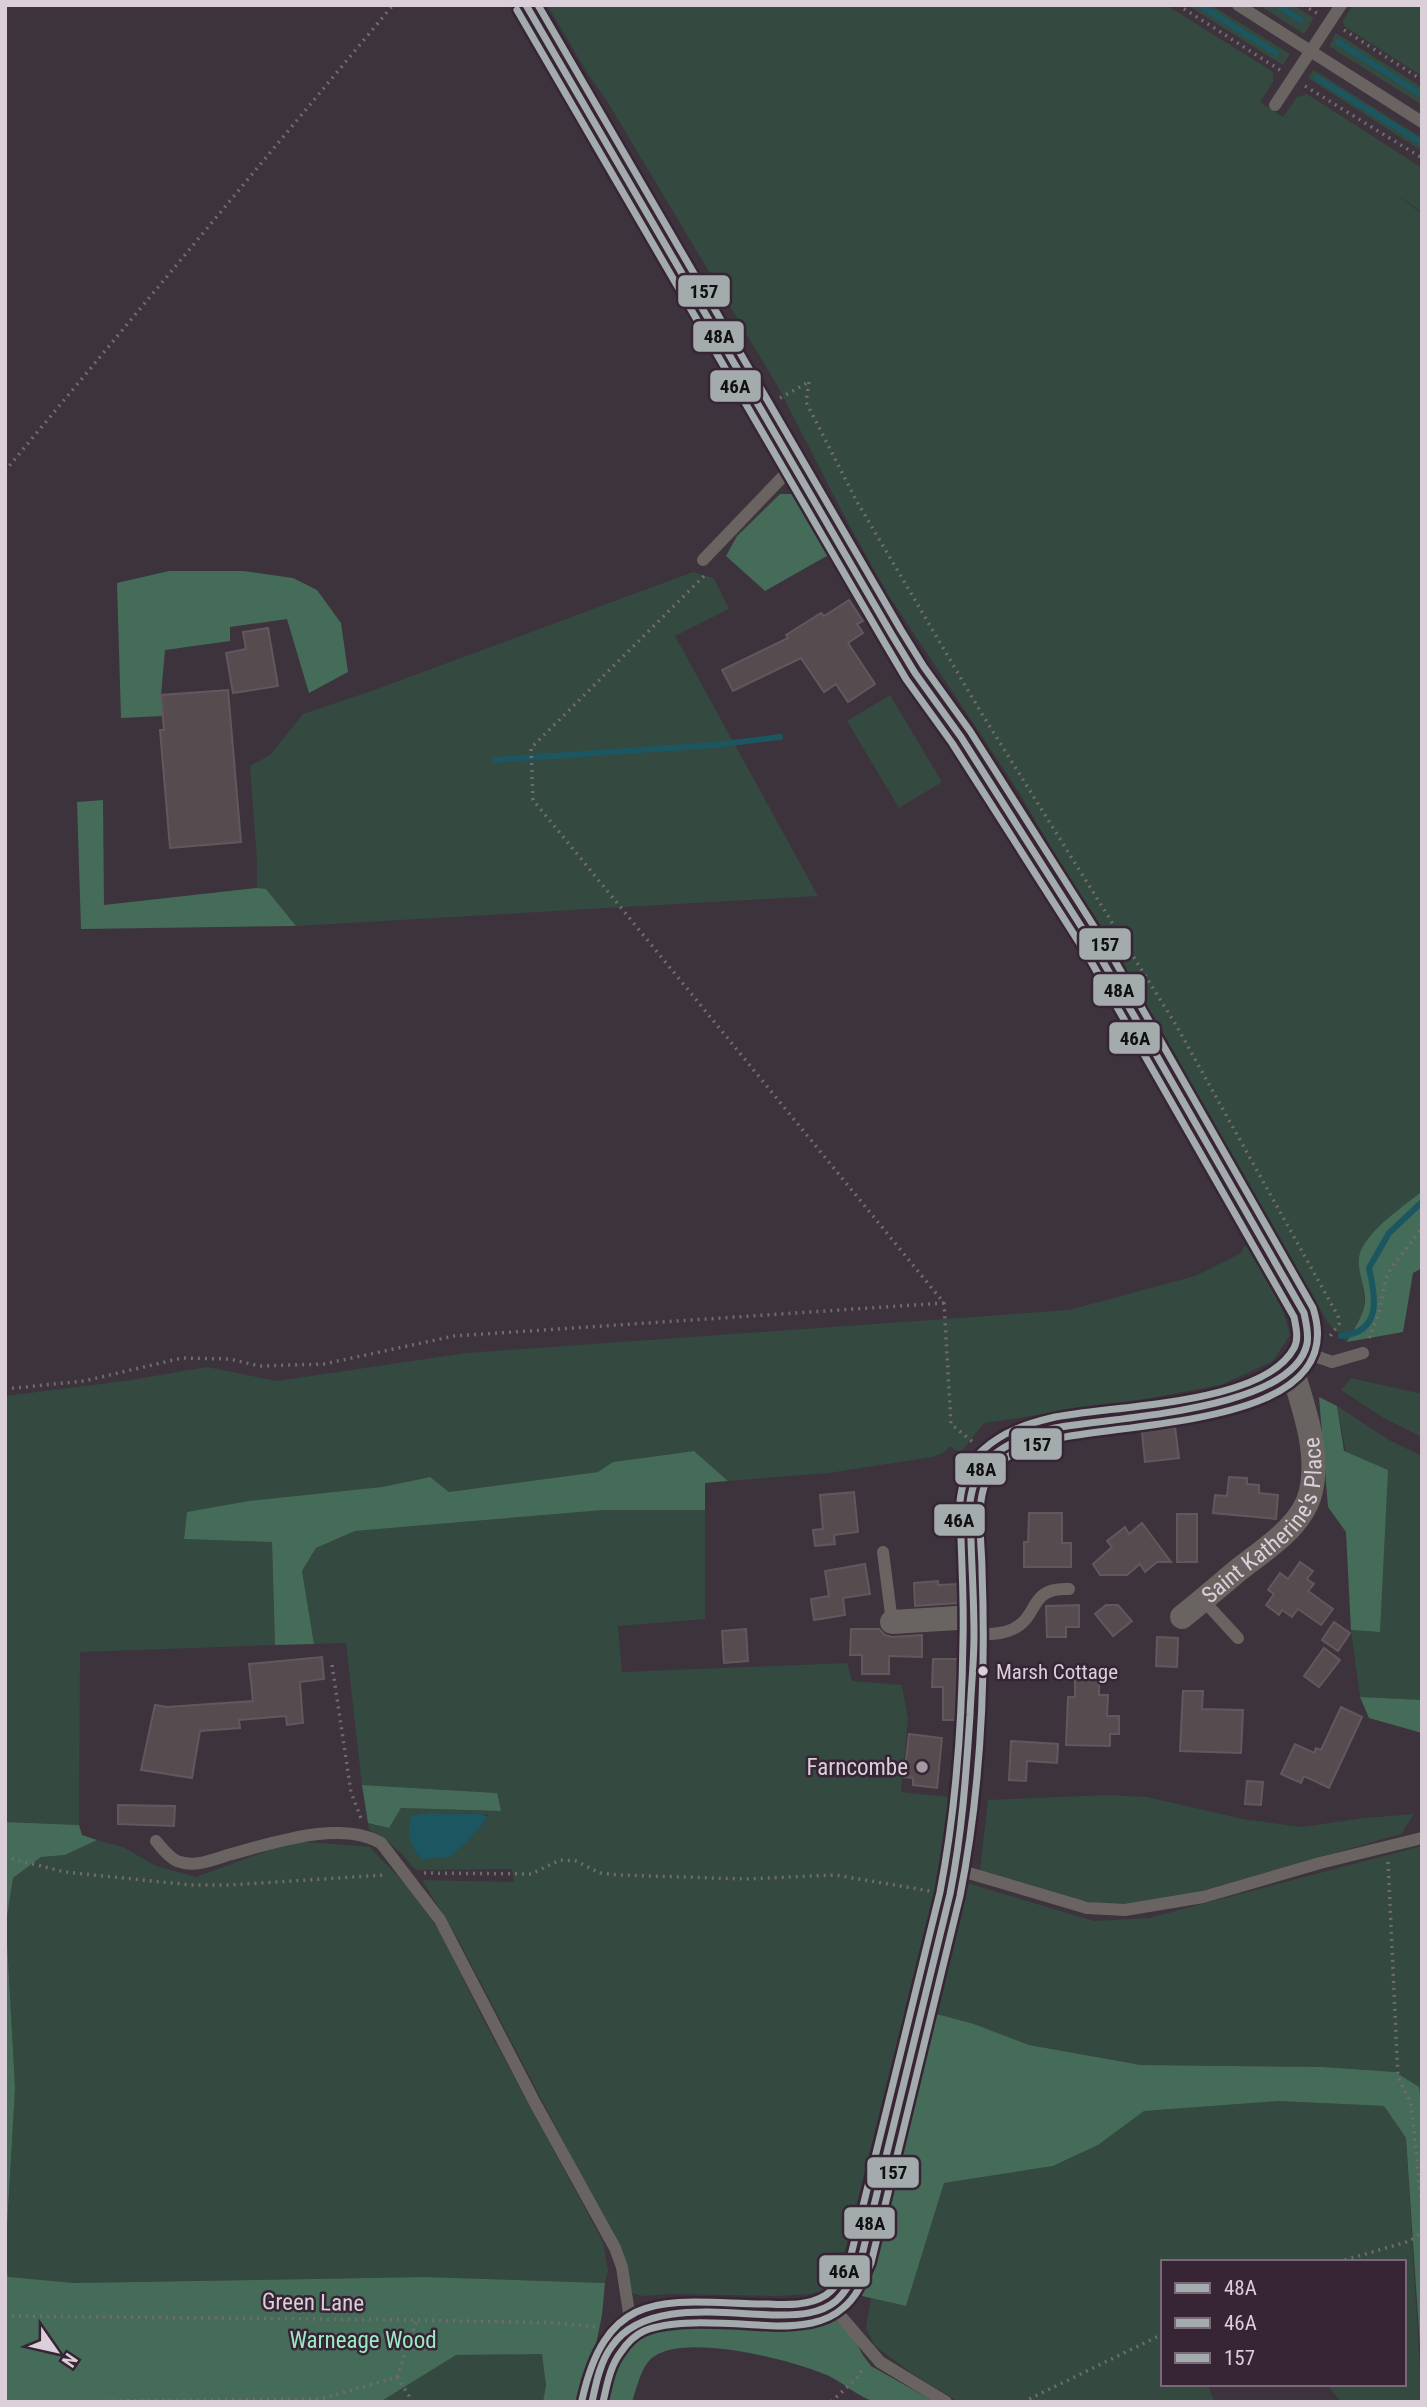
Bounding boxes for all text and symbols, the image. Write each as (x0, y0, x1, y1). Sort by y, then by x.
line badge: 157 (677, 274, 731, 308)
text: 157 (690, 280, 718, 303)
line badge: 48A (692, 320, 745, 353)
text: 48A (704, 325, 735, 348)
line badge: 46A (709, 369, 762, 403)
text: 46A (720, 375, 751, 398)
line badge: 157 (1078, 927, 1132, 961)
text: 157 (1091, 933, 1119, 956)
line badge: 48A (1092, 973, 1146, 1007)
text: 48A (1104, 979, 1135, 1002)
line badge: 46A (1108, 1021, 1161, 1055)
text: 46A (1120, 1027, 1151, 1050)
line badge: 157 (1010, 1427, 1063, 1461)
text: 157 (1023, 1433, 1051, 1456)
street label: Saint Katherine's Place (1196, 1436, 1328, 1609)
line badge: 48A (954, 1452, 1007, 1486)
text: 48A (966, 1458, 997, 1481)
line badge: 46A (933, 1503, 986, 1537)
text: 46A (944, 1509, 975, 1532)
place label: Marsh Cottage (996, 1660, 1118, 1684)
marker: Marsh Cottage (976, 1664, 990, 1678)
place label: Farncombe (807, 1754, 908, 1781)
marker: Farncombe (914, 1759, 930, 1775)
line badge: 157 (866, 2156, 920, 2189)
text: 157 (879, 2161, 907, 2184)
line badge: 48A (843, 2206, 896, 2240)
text: 48A (855, 2212, 886, 2235)
line badge: 46A (818, 2254, 871, 2288)
text: 46A (829, 2260, 860, 2283)
legend (1161, 2260, 1406, 2386)
text: 48A (1224, 2276, 1257, 2300)
street label: Green Lane (262, 2288, 364, 2317)
text: 46A (1224, 2311, 1257, 2335)
north arrow (21, 2316, 91, 2386)
park label: Warneage Wood (289, 2327, 437, 2354)
text: 157 (1224, 2346, 1255, 2370)
text: N (57, 2349, 82, 2371)

